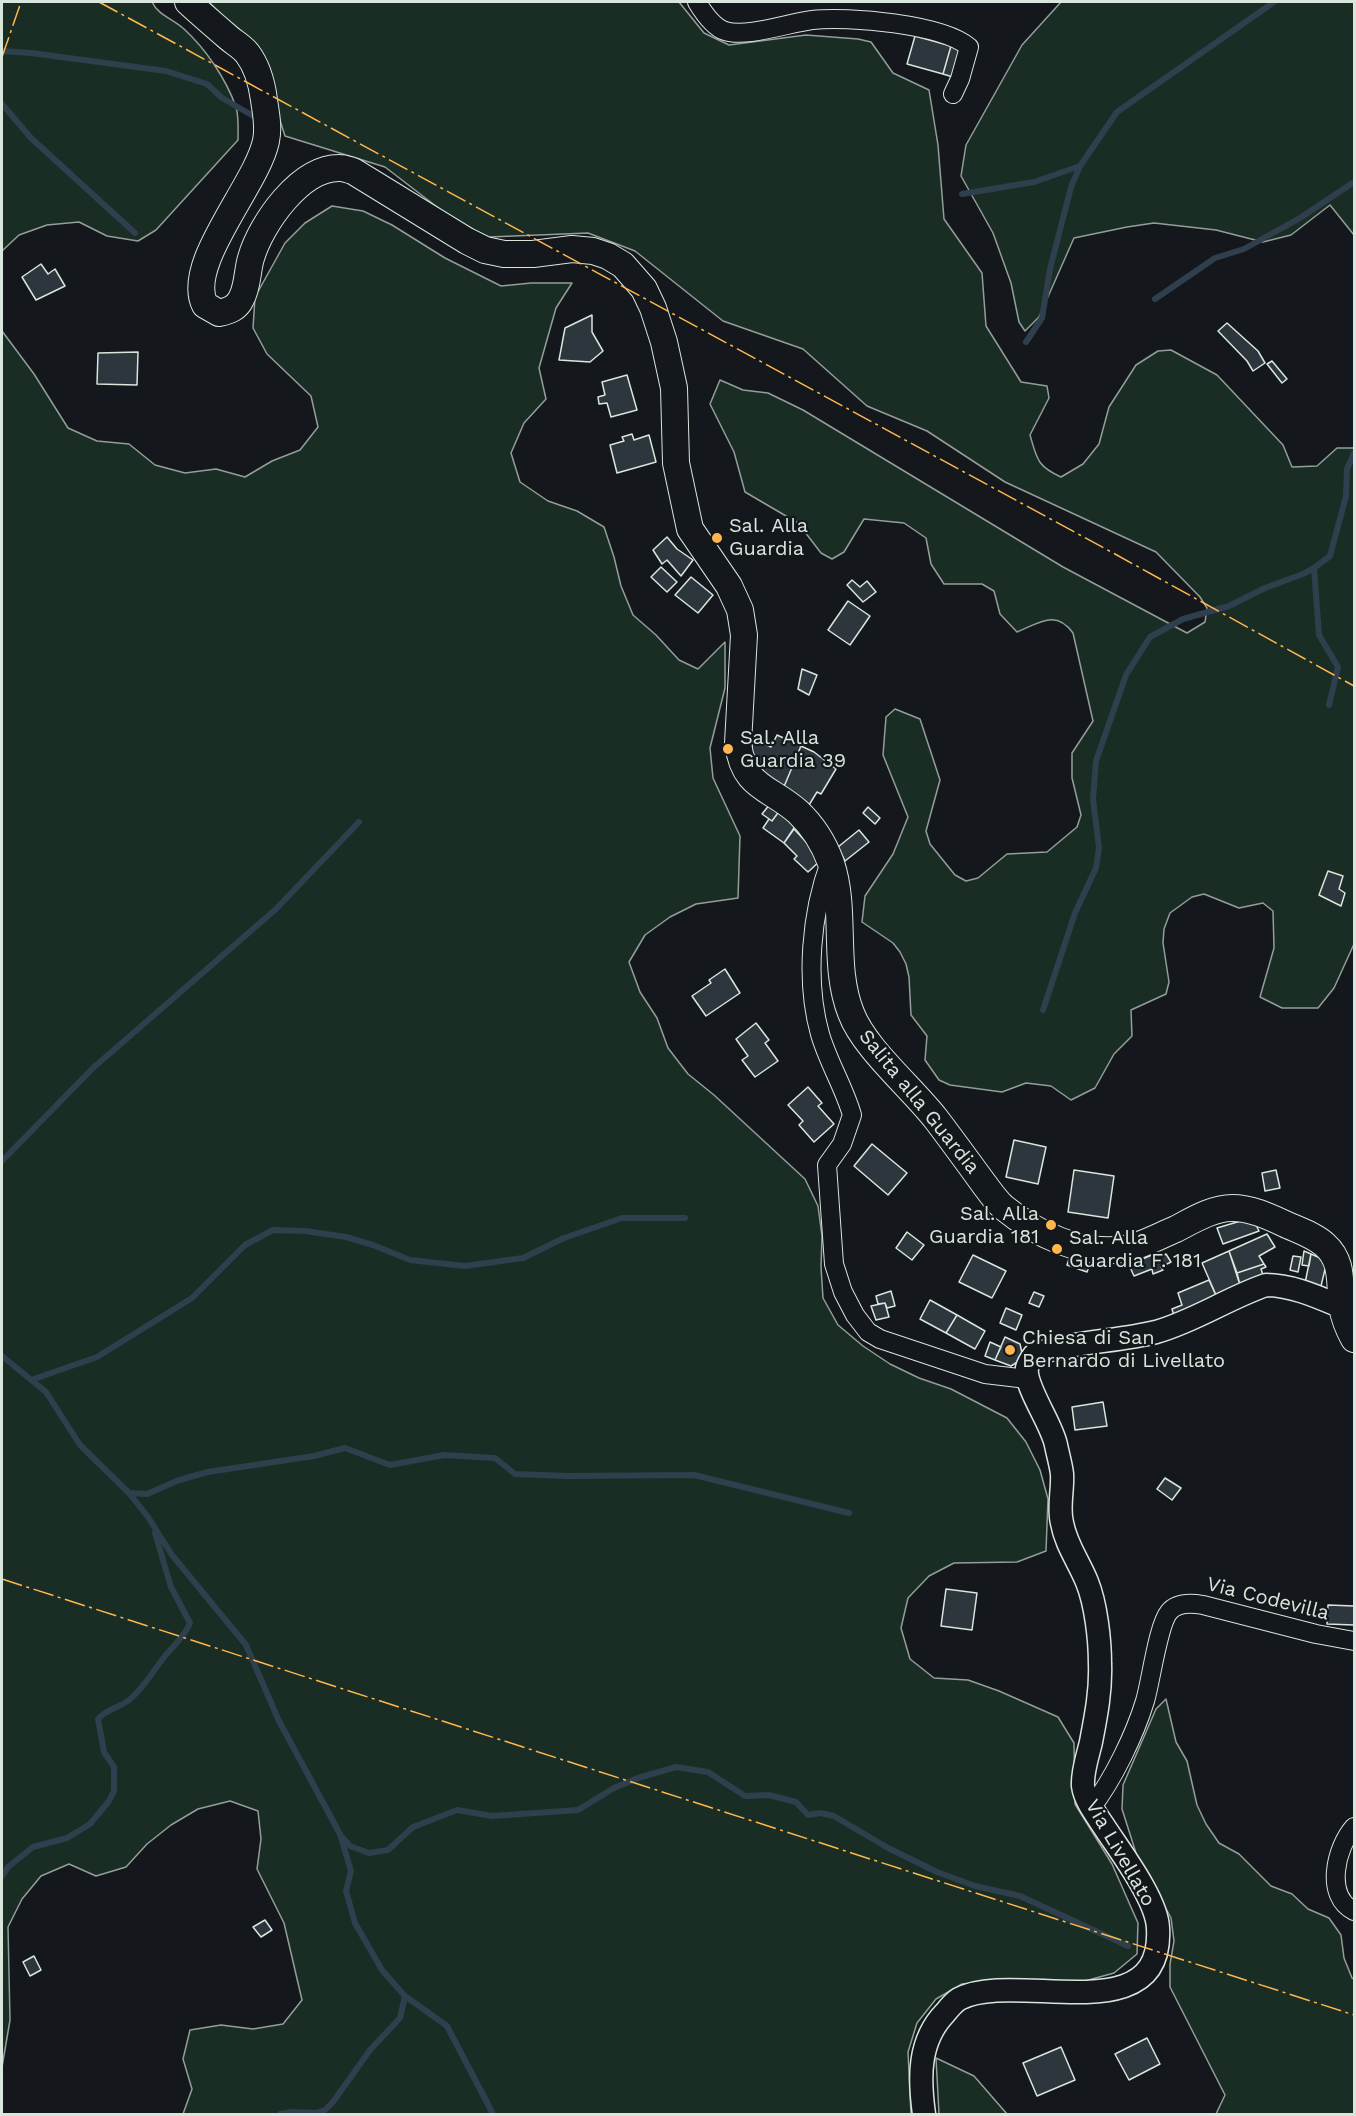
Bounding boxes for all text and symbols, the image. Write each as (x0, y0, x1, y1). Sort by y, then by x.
place label: Sal. Alla Guardia (729, 514, 808, 561)
marker: Sal. Alla Guardia (710, 531, 724, 545)
place label: Sal. Alla Guardia 39 (740, 726, 846, 773)
marker: Sal. Alla Guardia 39 (721, 742, 735, 756)
street label: Salita alla Guardia (853, 1025, 985, 1179)
place label: Sal. Alla Guardia 181 (929, 1202, 1039, 1249)
marker: Sal. Alla Guardia 181 (1044, 1218, 1058, 1232)
place label: Sal. Alla Guardia F. 181 (1069, 1226, 1201, 1273)
marker: Sal. Alla Guardia F. 181 (1050, 1242, 1064, 1256)
place label: Chiesa di San Bernardo di Livellato (1022, 1326, 1225, 1373)
marker: Chiesa di San Bernardo di Livellato (1003, 1343, 1017, 1357)
street label: Via Codevilla (1204, 1572, 1332, 1626)
street label: Via Livellato (1080, 1795, 1160, 1911)

